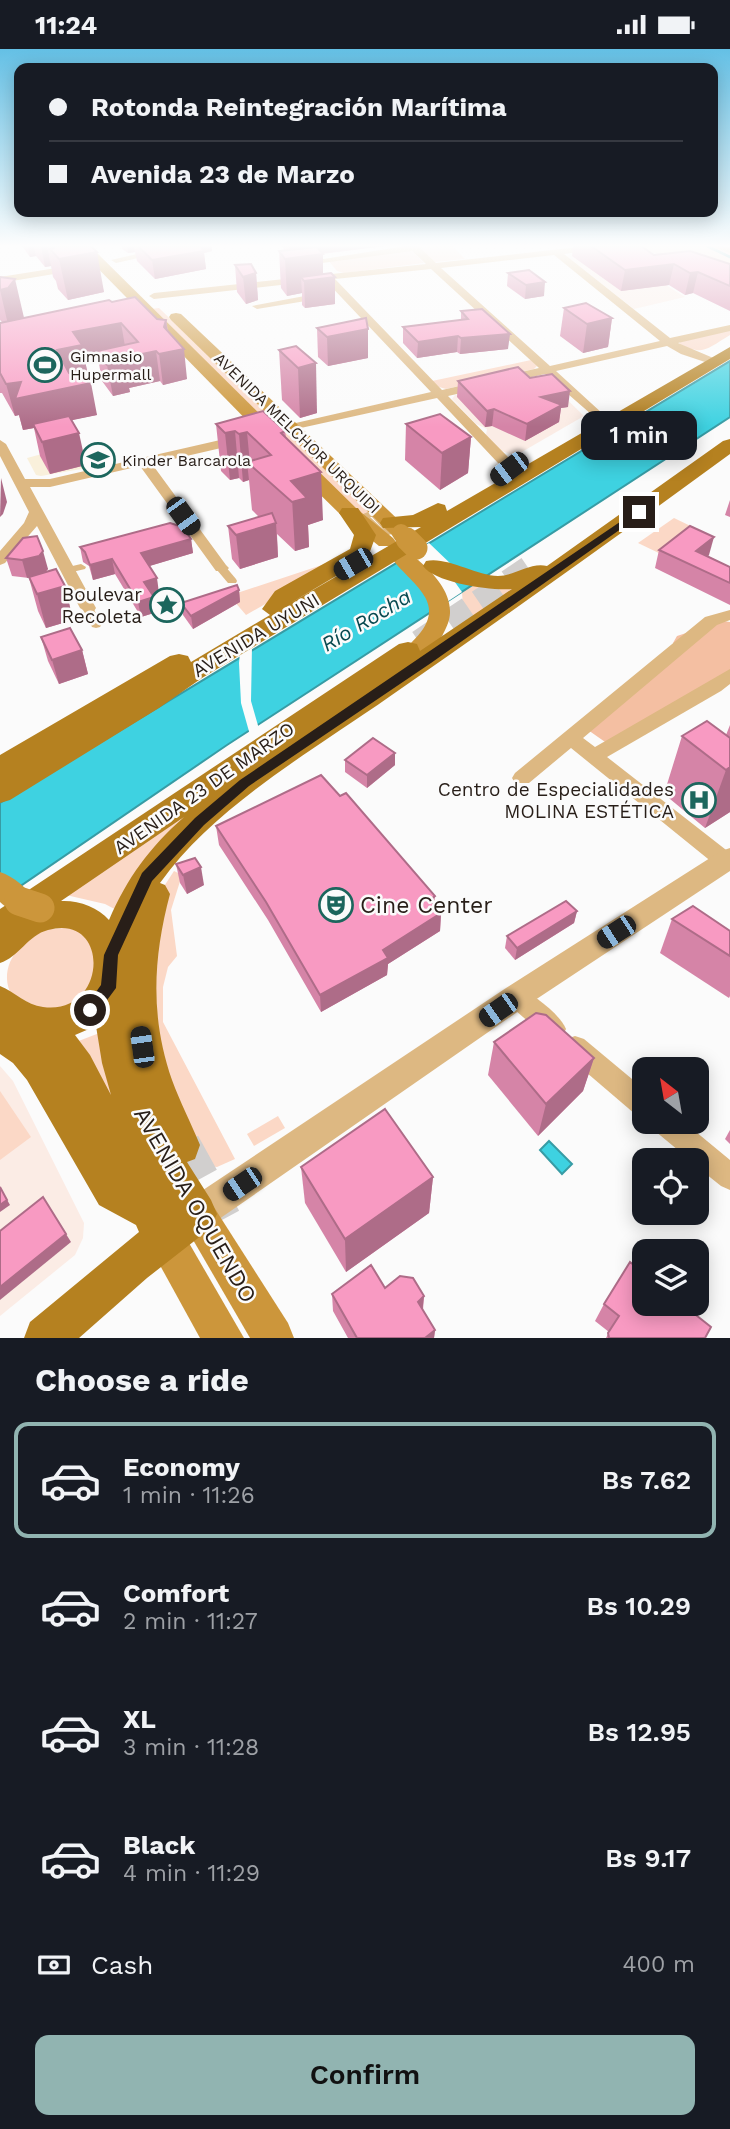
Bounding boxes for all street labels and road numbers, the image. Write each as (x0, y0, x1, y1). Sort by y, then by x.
street label: AVENIDA MELCHOR URQUIDI (210, 349, 384, 517)
street label: AVENIDA UYUNI (188, 588, 324, 682)
street label: AVENIDA 23 DE MARZO (109, 717, 299, 859)
street label: AVENIDA OQUENDO (128, 1102, 262, 1308)

